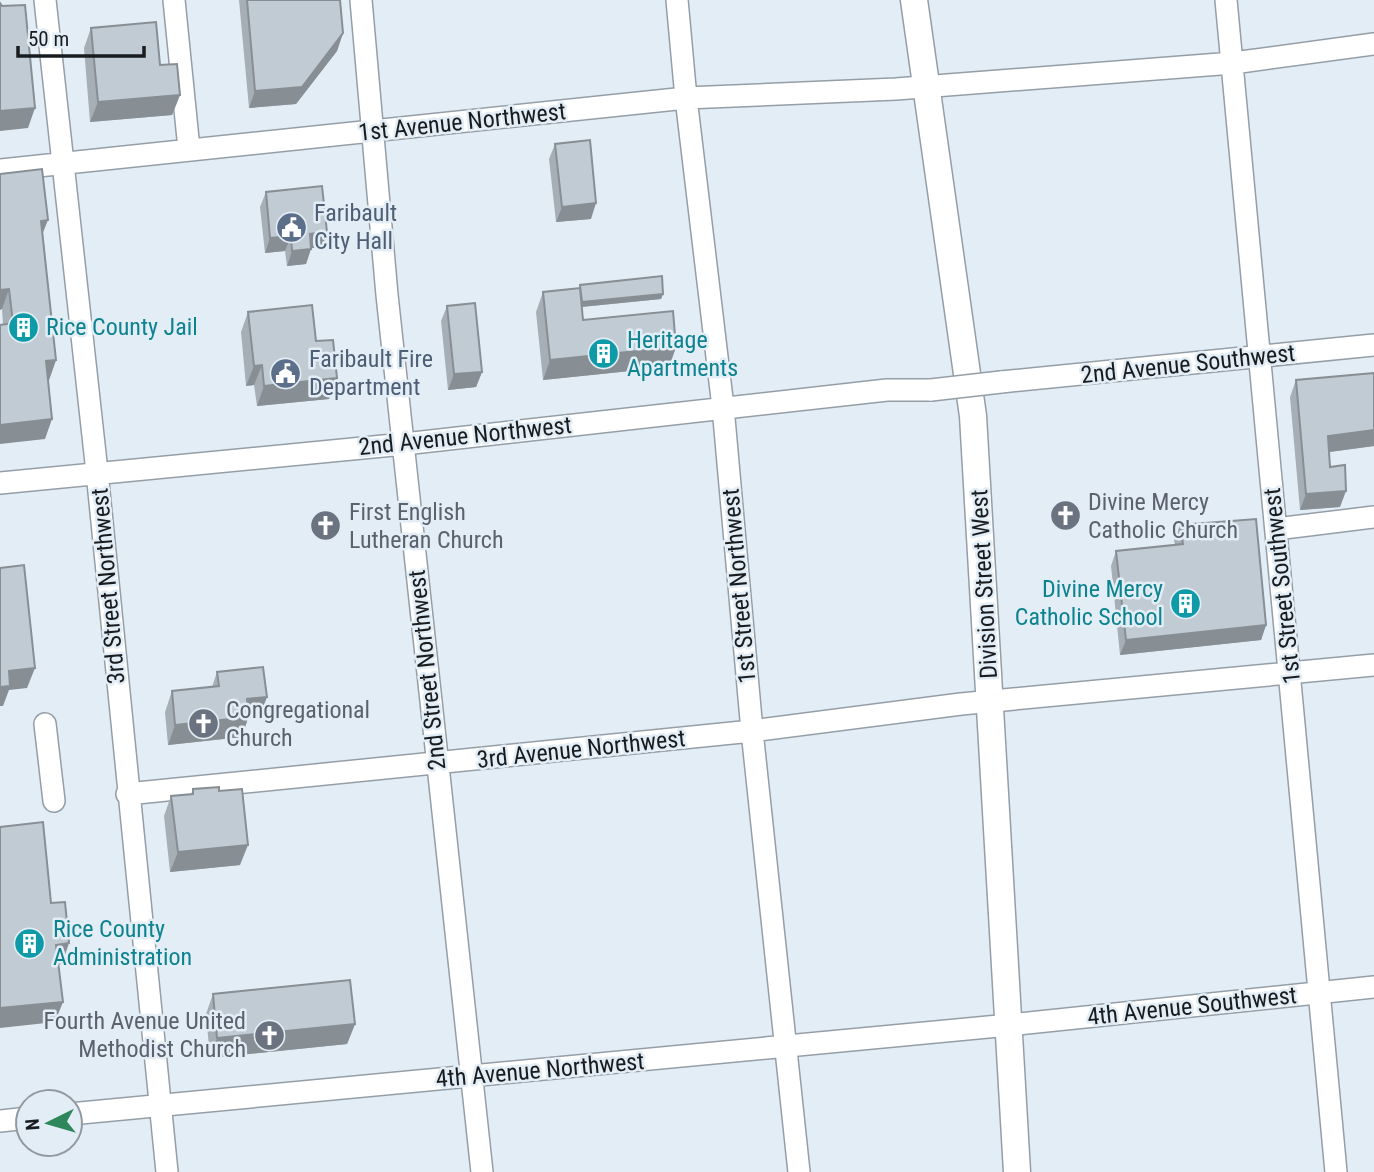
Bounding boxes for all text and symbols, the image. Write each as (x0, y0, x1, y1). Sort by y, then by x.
scale bar (18, 14, 144, 58)
text: 50 m (28, 27, 69, 51)
street label: 1st Avenue Northwest (357, 97, 567, 147)
place label: Faribault City Hall (314, 199, 397, 255)
public building icon: Faribault City Hall (274, 210, 308, 244)
building icon: Rice County Jail (6, 310, 40, 344)
place label: Rice County Jail (46, 313, 198, 341)
place label: Heritage Apartments (627, 326, 738, 382)
building icon: Heritage Apartments (587, 337, 621, 371)
street label: 2nd Avenue Southwest (1080, 339, 1296, 389)
place label: Faribault Fire Department (309, 345, 433, 401)
public building icon: Faribault Fire Department (269, 356, 303, 390)
street label: 2nd Avenue Northwest (357, 411, 573, 461)
street label: 3rd Street Northwest (85, 487, 131, 685)
street label: 1st Street Northwest (717, 487, 761, 685)
street label: 1st Street Southwest (1258, 487, 1306, 685)
place label: Divine Mercy Catholic Church (1088, 488, 1238, 544)
street label: Division Street West (965, 489, 1003, 679)
place label: First English Lutheran Church (349, 498, 503, 554)
church icon: Divine Mercy Catholic Church (1048, 499, 1082, 533)
church icon: First English Lutheran Church (309, 509, 343, 543)
street label: 2nd Street Northwest (403, 569, 451, 771)
place label: Divine Mercy Catholic School (1015, 575, 1163, 631)
building icon: Divine Mercy Catholic School (1169, 586, 1203, 620)
place label: Congregational Church (226, 696, 370, 752)
church icon: Congregational Church (186, 707, 220, 741)
street label: 3rd Avenue Northwest (475, 724, 687, 774)
place label: Rice County Administration (53, 915, 192, 971)
building icon: Rice County Administration (13, 926, 47, 960)
street label: 4th Avenue Southwest (1086, 981, 1298, 1031)
place label: Fourth Avenue United Methodist Church (43, 1007, 246, 1063)
church icon: Fourth Avenue United Methodist Church (252, 1018, 286, 1052)
street label: 4th Avenue Northwest (435, 1047, 645, 1093)
north arrow (14, 1088, 84, 1158)
text: N (21, 1118, 45, 1131)

